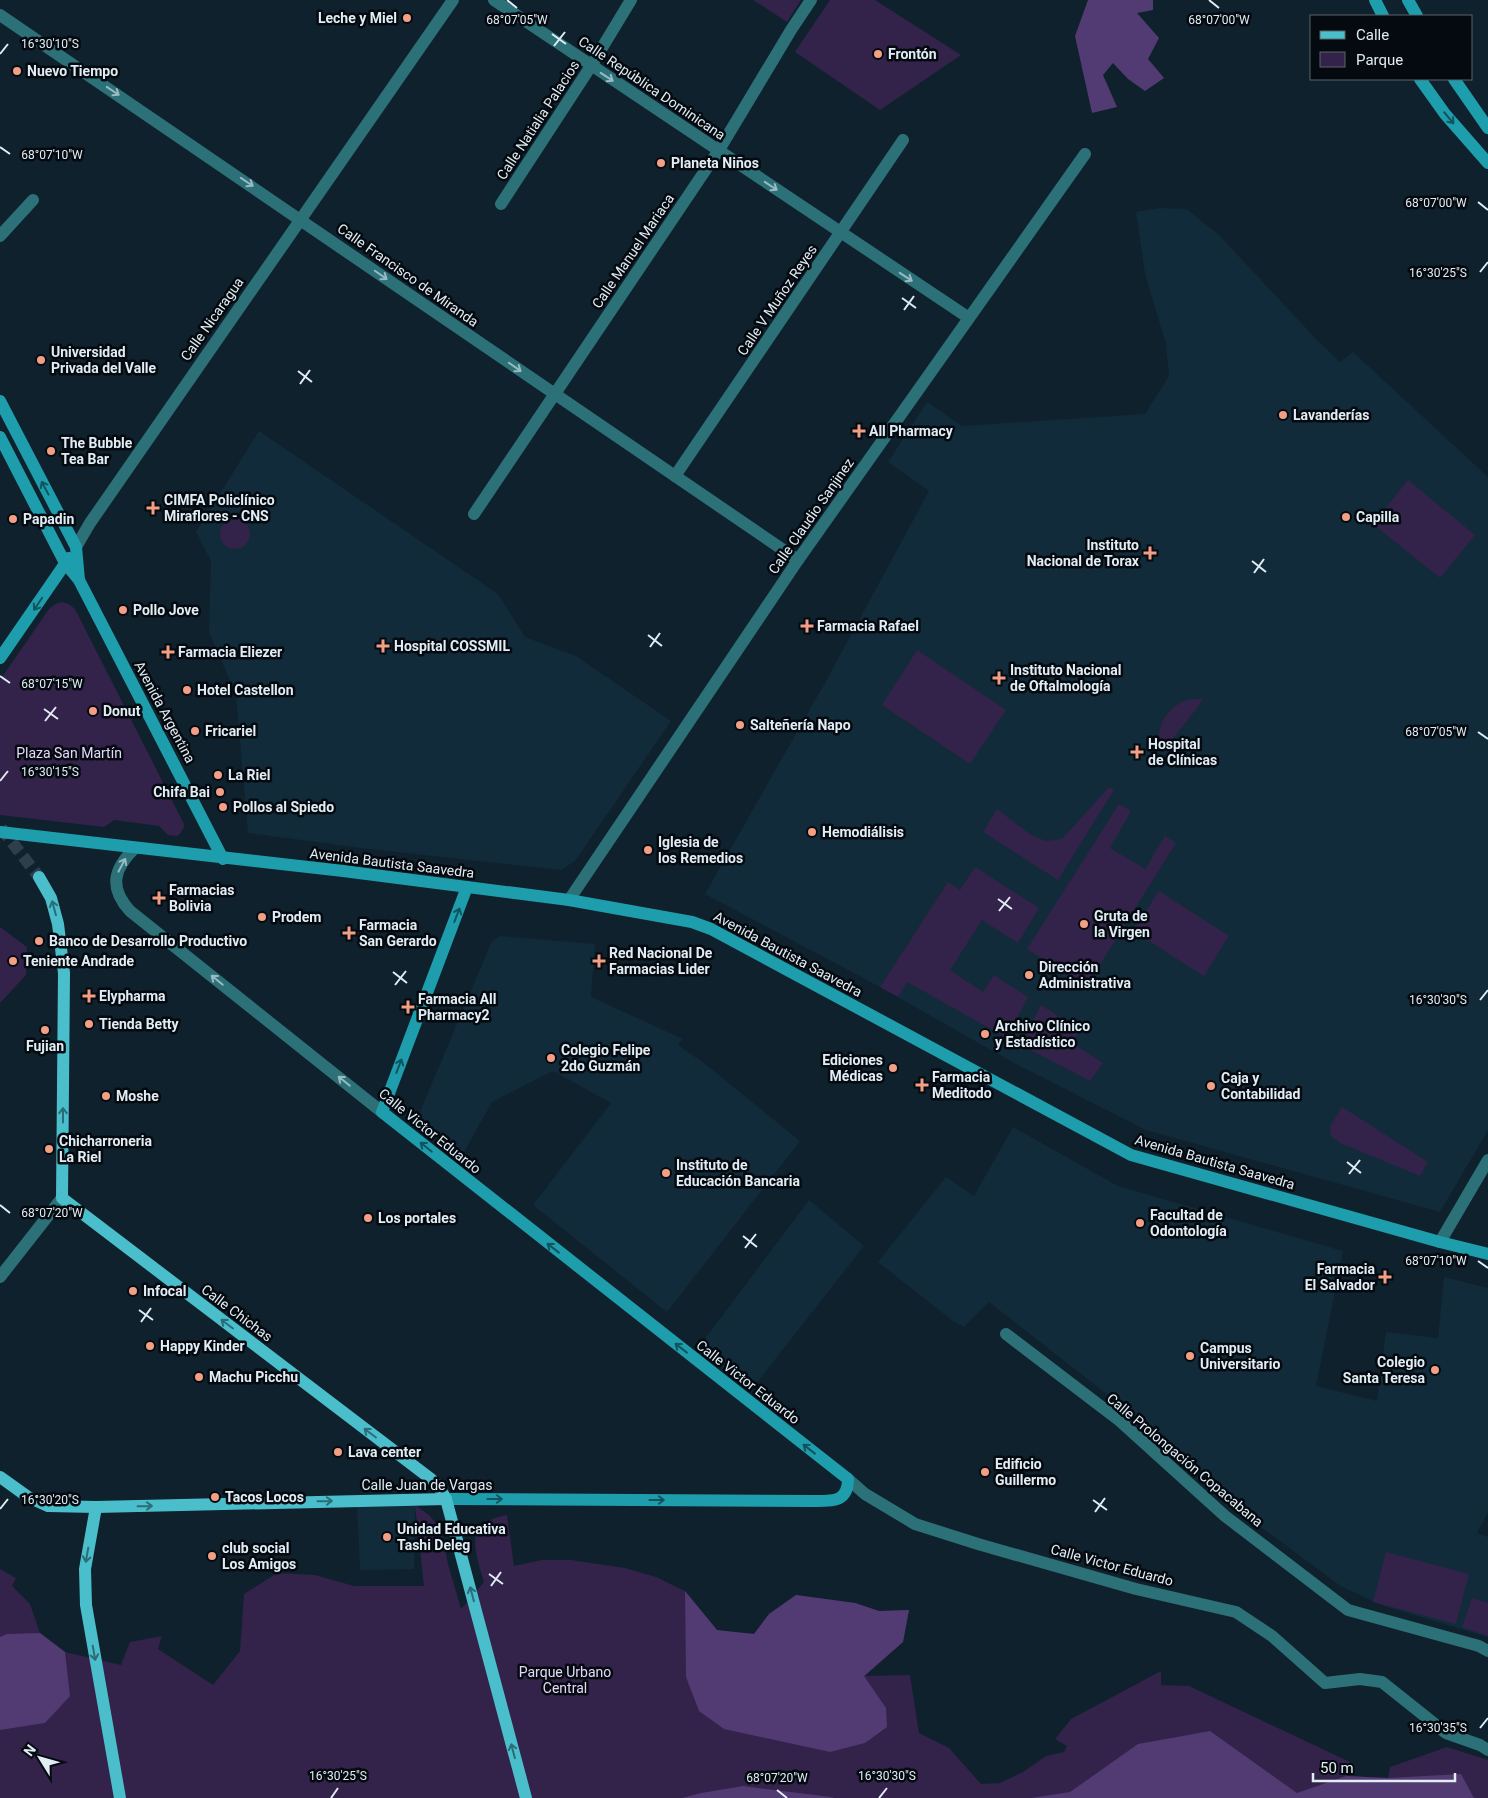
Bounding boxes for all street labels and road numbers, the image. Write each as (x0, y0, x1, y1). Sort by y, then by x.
street label: Calle República Dominicana (576, 33, 728, 143)
street label: Calle Natialia Palacios (493, 57, 583, 183)
street label: Calle Manuel Mariaca (589, 191, 677, 311)
street label: Calle Francisco de Miranda (334, 220, 482, 330)
street label: Calle V Muñoz Reyes (734, 242, 820, 358)
street label: Calle Nicaragua (177, 274, 247, 364)
street label: Calle Claudio Sanjinez (765, 455, 857, 577)
street label: Avenida Argentina (131, 658, 199, 766)
street label: Avenida Bautista Saavedra (309, 845, 475, 881)
street label: Avenida Bautista Saavedra (711, 908, 865, 1000)
street label: Calle Victor Eduardo (376, 1085, 484, 1177)
street label: Avenida Bautista Saavedra (1133, 1132, 1297, 1192)
street label: Calle Chichas (198, 1281, 276, 1345)
street label: Calle Victor Eduardo (693, 1337, 803, 1427)
street label: Calle Prolongación Copacabana (1104, 1390, 1266, 1530)
street label: Calle Juan de Vargas (361, 1477, 493, 1493)
street label: Calle Victor Eduardo (1049, 1541, 1175, 1589)

